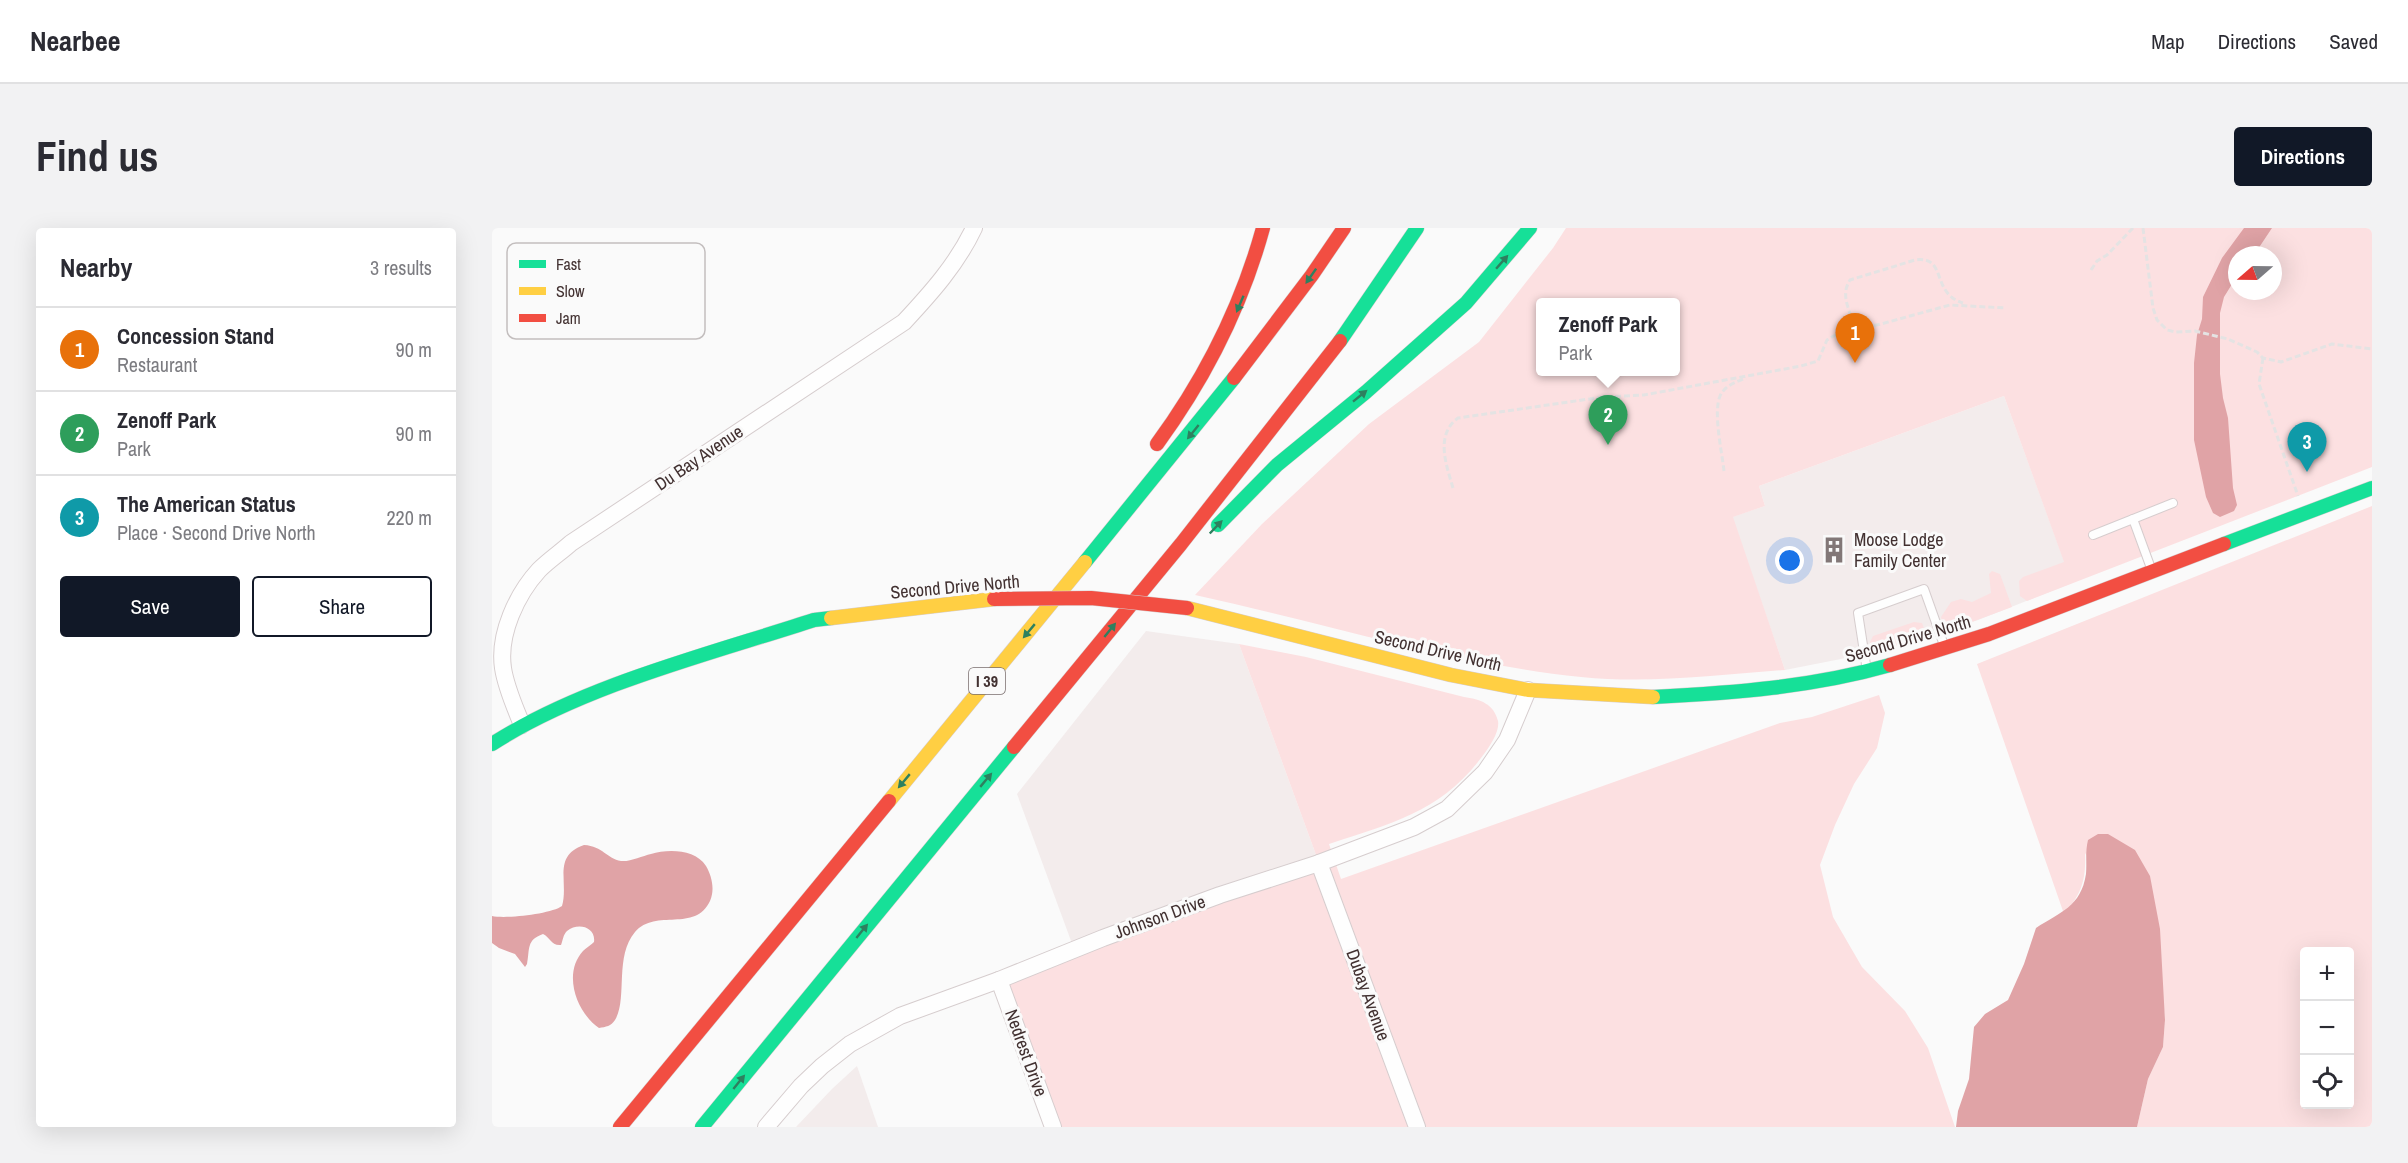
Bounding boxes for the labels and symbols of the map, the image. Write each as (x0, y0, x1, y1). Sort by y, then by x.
legend (507, 243, 705, 339)
north arrow (2228, 246, 2282, 300)
text: Fast (556, 253, 581, 275)
one-way arrow (1495, 255, 1508, 270)
one-way arrow (1305, 268, 1317, 284)
text: Slow (556, 280, 585, 302)
one-way arrow (1235, 295, 1244, 313)
text: Jam (556, 307, 581, 329)
pin: 1 (1836, 314, 1874, 363)
one-way arrow (1353, 390, 1368, 403)
pin: 2 (1588, 396, 1628, 445)
street label: Du Bay Avenue (650, 419, 748, 496)
pin: 3 (2288, 422, 2326, 472)
one-way arrow (1187, 424, 1199, 439)
one-way arrow (1209, 520, 1223, 534)
place label: Moose Lodge Family Center (1854, 527, 1946, 573)
building icon: Moose Lodge Family Center (1819, 535, 1849, 565)
your location (1775, 546, 1804, 575)
street label: Second Drive North (889, 568, 1021, 605)
street label: Second Drive North (1842, 609, 1974, 668)
one-way arrow (1104, 622, 1116, 637)
one-way arrow (1023, 623, 1035, 638)
street label: Second Drive North (1372, 624, 1504, 677)
road number: I 39 (969, 668, 1005, 694)
one-way arrow (980, 772, 993, 788)
one-way arrow (898, 773, 911, 789)
street label: Johnson Drive (1111, 889, 1209, 945)
one-way arrow (856, 923, 869, 939)
street label: Dubay Avenue (1340, 946, 1397, 1044)
street label: Nedrest Drive (999, 1006, 1054, 1100)
one-way arrow (732, 1075, 745, 1090)

